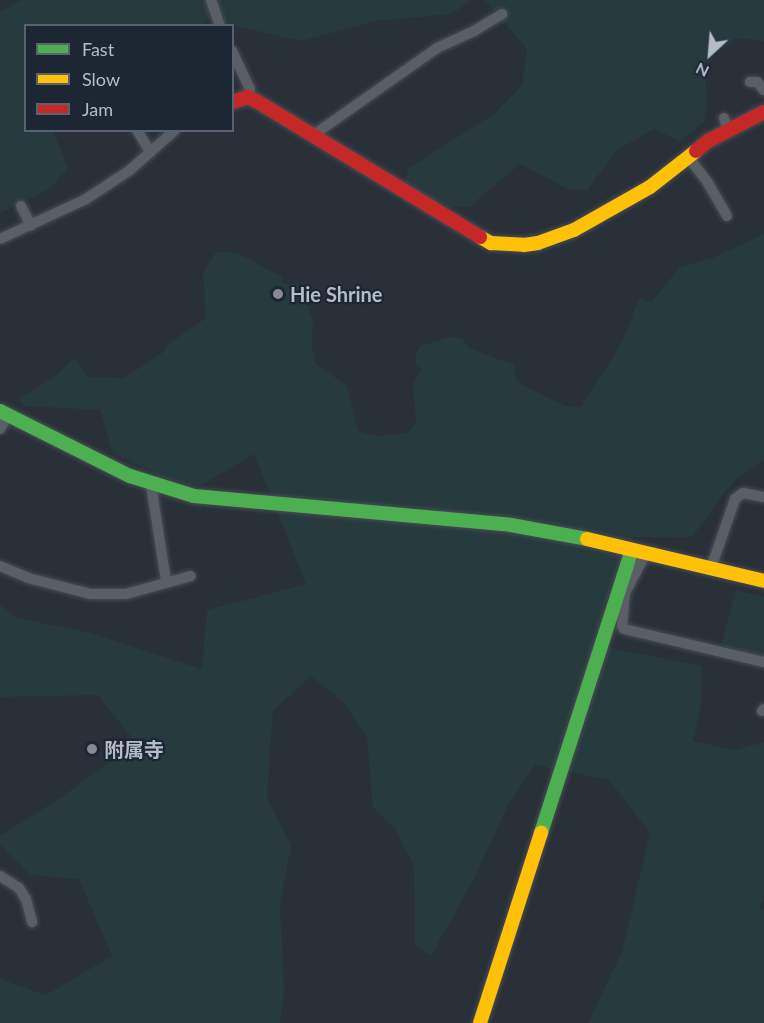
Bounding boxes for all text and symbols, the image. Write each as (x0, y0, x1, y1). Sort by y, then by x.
legend (24, 24, 234, 132)
north arrow (680, 24, 740, 84)
text: Fast (82, 38, 114, 60)
text: N (692, 59, 712, 82)
text: Slow (82, 68, 120, 90)
text: Jam (82, 98, 113, 120)
place label: Hie Shrine (290, 282, 382, 306)
marker: Hie Shrine (271, 287, 285, 301)
place label: 附属寺 (104, 737, 164, 761)
marker: 附属寺 (85, 742, 99, 756)

